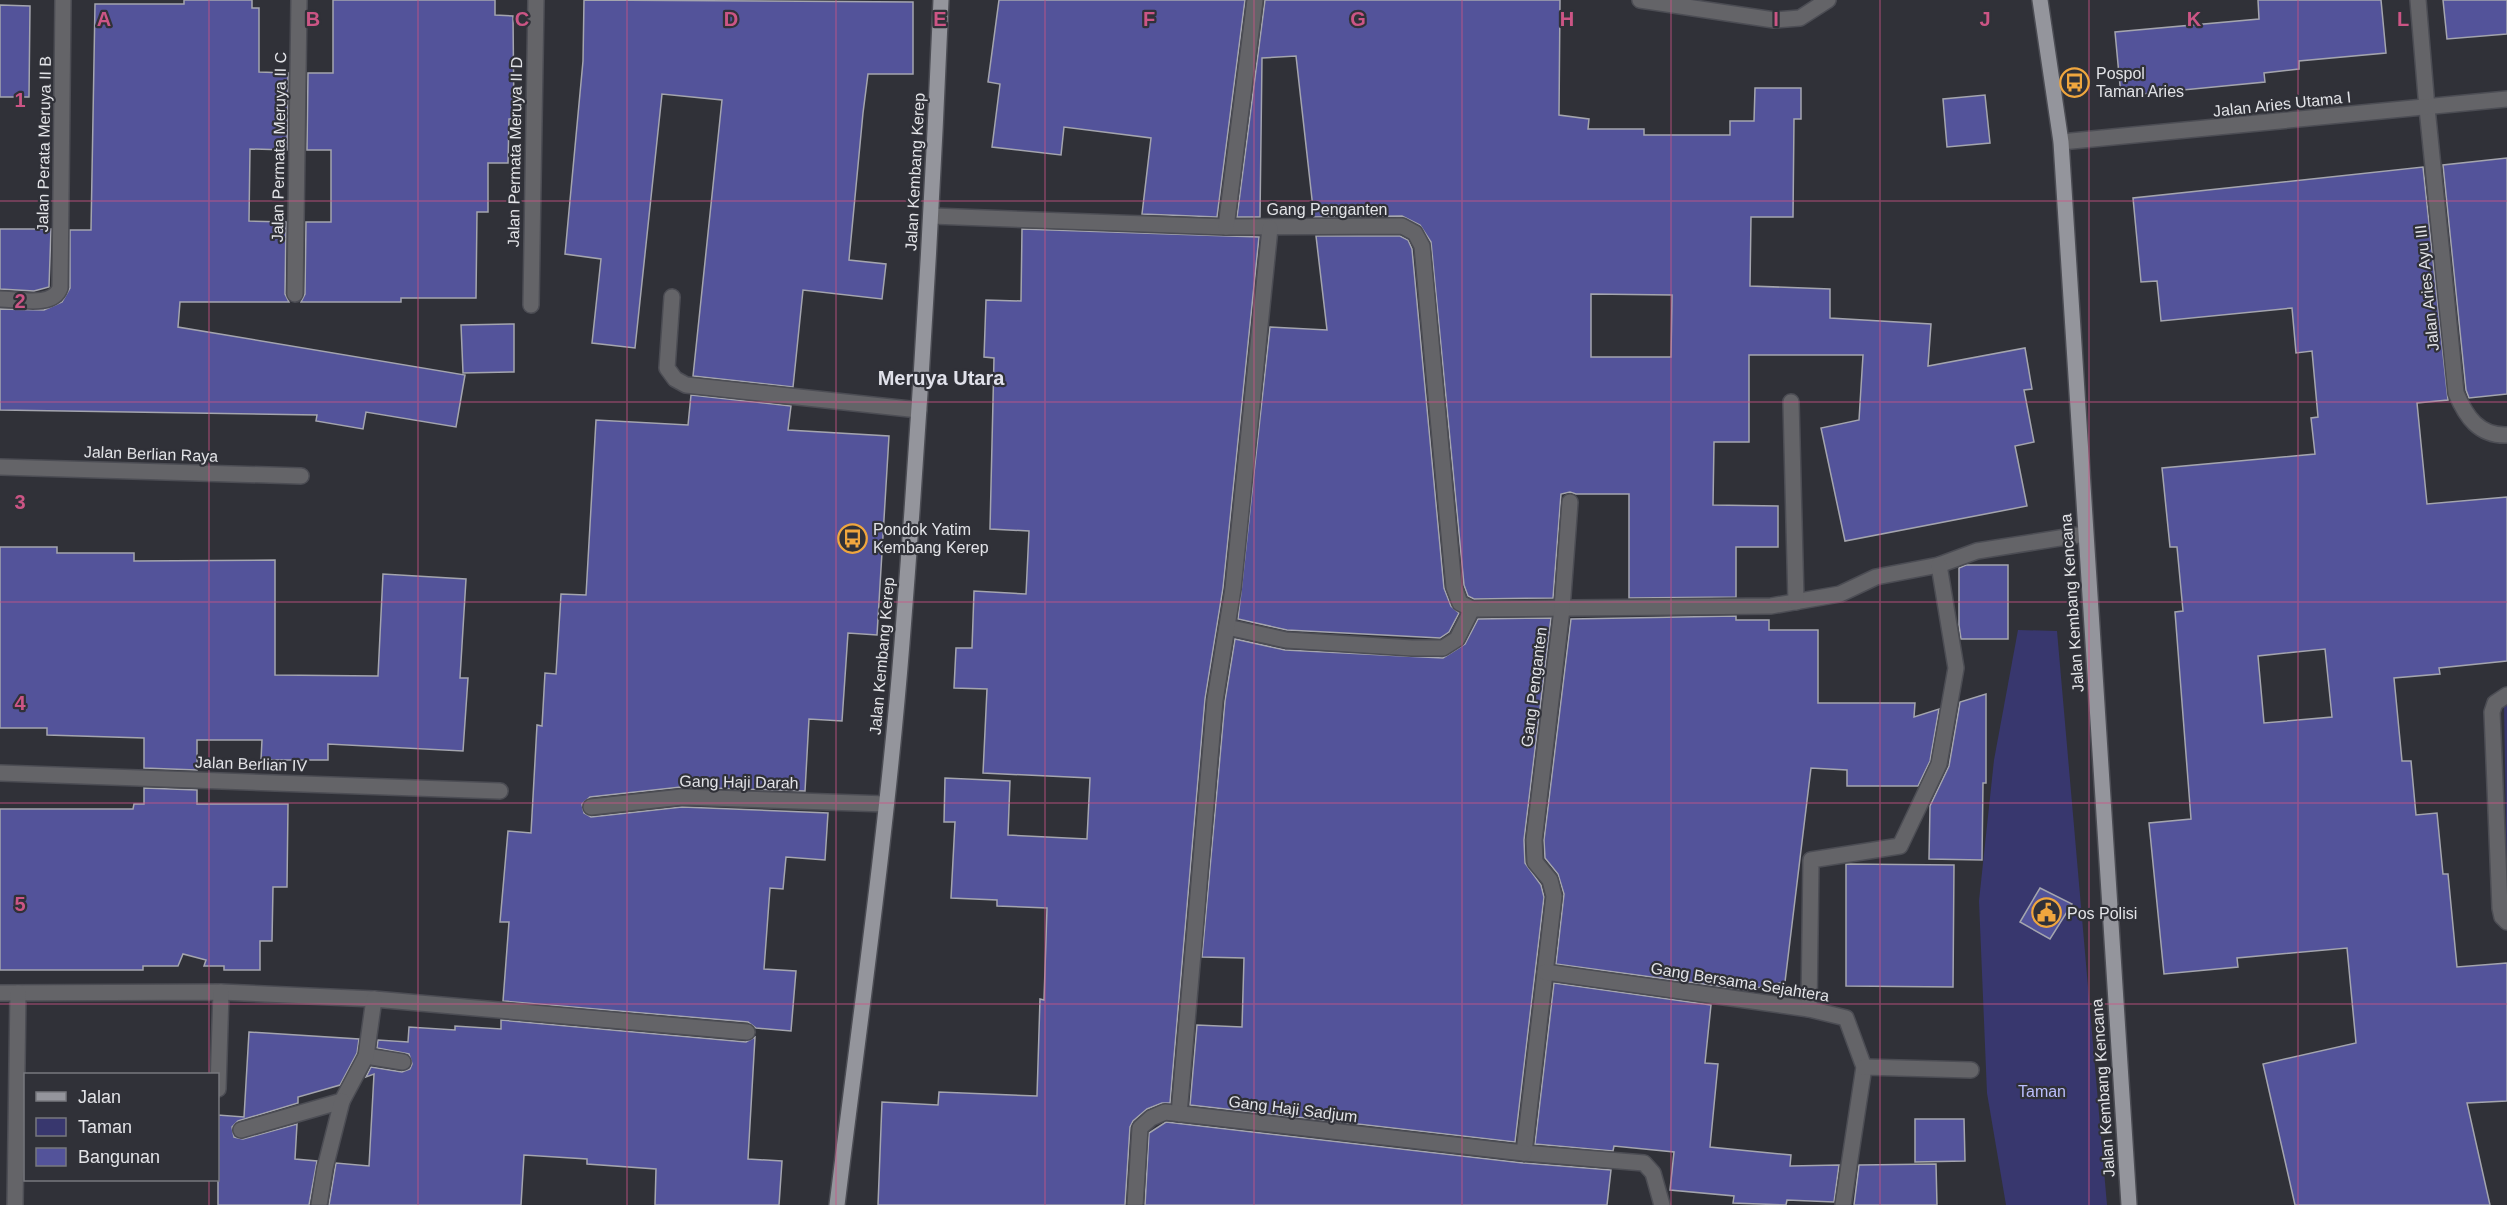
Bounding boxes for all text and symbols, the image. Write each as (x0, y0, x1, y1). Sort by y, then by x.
text: A (97, 8, 111, 30)
text: B (306, 8, 320, 30)
text: C (515, 8, 529, 30)
text: D (724, 8, 738, 30)
text: E (933, 8, 947, 30)
text: F (1143, 8, 1155, 30)
text: G (1350, 8, 1366, 30)
text: H (1560, 8, 1574, 30)
text: I (1773, 8, 1779, 30)
text: J (1979, 8, 1991, 30)
text: K (2187, 8, 2202, 30)
text: L (2397, 8, 2409, 30)
street label: Jalan Permata Meruya II C (269, 52, 289, 242)
street label: Jalan Perata Meruya II B (34, 56, 54, 232)
street label: Jalan Permata Meruya II D (505, 57, 525, 247)
place label: Pospol Taman Aries (2096, 65, 2184, 100)
bus stop icon: Pospol Taman Aries (2059, 66, 2091, 98)
street label: Jalan Aries Utama I (2212, 88, 2352, 120)
text: 1 (14, 89, 26, 111)
street label: Jalan Kembang Kerep (902, 92, 928, 252)
street label: Gang Penganten (1267, 201, 1388, 218)
street label: Jalan Aries Ayu III (2412, 224, 2442, 352)
text: 2 (14, 290, 26, 312)
district label: Meruya Utara (878, 367, 1005, 389)
street label: Jalan Berlian Raya (84, 443, 219, 465)
text: 3 (14, 491, 26, 513)
street label: Jalan Kembang Kencana (2057, 513, 2087, 693)
place label: Pondok Yatim Kembang Kerep (873, 521, 989, 556)
bus stop icon: Pondok Yatim Kembang Kerep (836, 522, 868, 554)
street label: Jalan Kembang Kerep (867, 576, 897, 736)
street label: Gang Penganten (1518, 626, 1550, 748)
text: 4 (14, 692, 26, 714)
street label: Jalan Berlian IV (195, 754, 308, 774)
street label: Gang Haji Darah (679, 772, 799, 792)
text: 5 (14, 893, 26, 915)
public building icon: Pos Polisi (2030, 897, 2062, 929)
place label: Pos Polisi (2067, 905, 2137, 922)
street label: Gang Bersama Sejahtera (1650, 959, 1831, 1005)
street label: Jalan Kembang Kencana (2088, 998, 2118, 1178)
legend (24, 1073, 219, 1181)
park label: Taman (2018, 1083, 2066, 1100)
text: Jalan (78, 1087, 121, 1107)
street label: Gang Haji Sadjum (1228, 1093, 1358, 1125)
text: Taman (78, 1117, 132, 1137)
text: Bangunan (78, 1147, 160, 1167)

